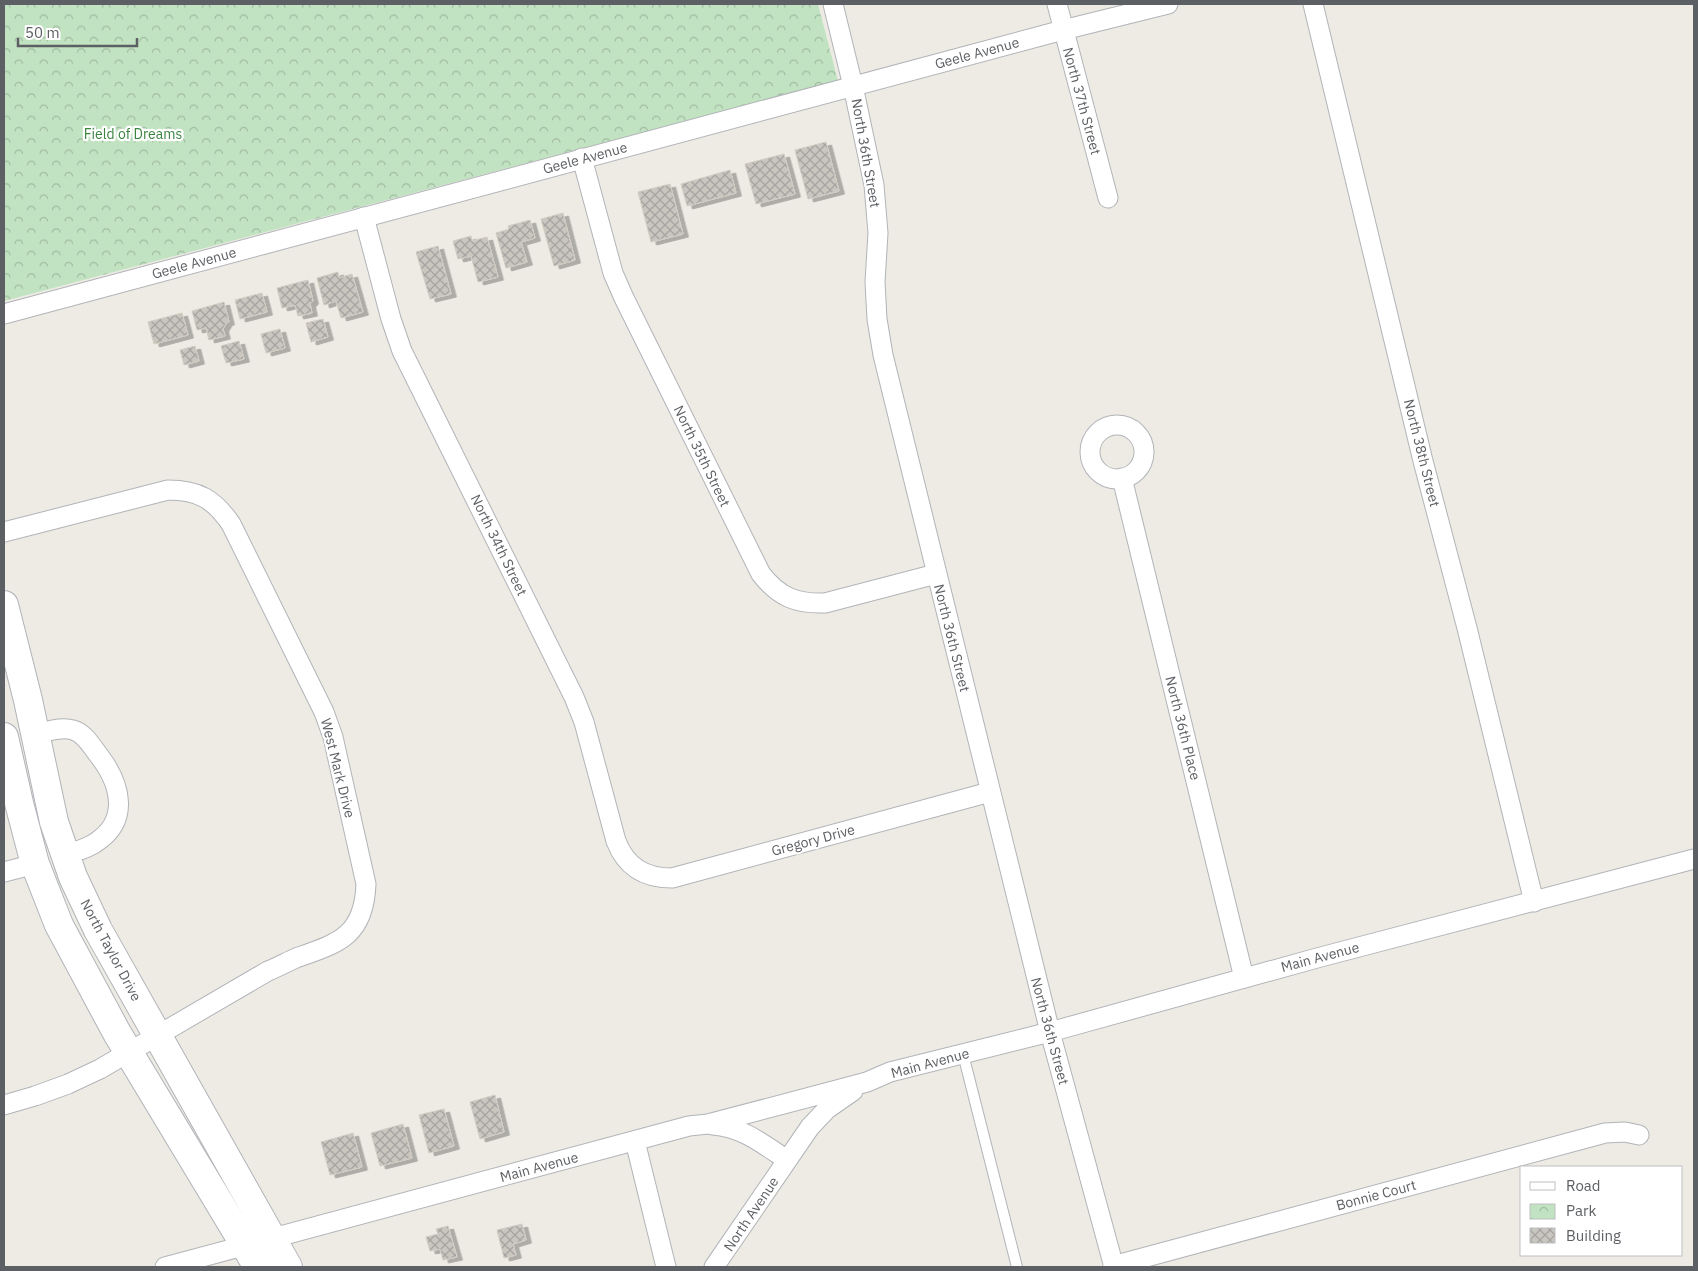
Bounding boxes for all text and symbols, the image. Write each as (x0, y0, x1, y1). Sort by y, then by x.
scale bar (18, 15, 136, 47)
text: 50 m (25, 23, 60, 42)
street label: Geele Avenue (933, 33, 1021, 73)
street label: North 37th Street (1059, 45, 1105, 157)
street label: North 36th Street (848, 97, 884, 209)
park label: Field of Dreams (84, 125, 182, 143)
street label: Geele Avenue (541, 138, 629, 178)
street label: Geele Avenue (150, 243, 238, 283)
street label: North 38th Street (1400, 397, 1444, 509)
street label: North 35th Street (670, 402, 734, 510)
street label: North 34th Street (467, 491, 531, 599)
street label: North 36th Street (930, 582, 974, 694)
street label: North 36th Place (1161, 674, 1205, 782)
street label: West Mark Drive (317, 716, 359, 820)
street label: Gregory Drive (769, 820, 857, 860)
street label: North Taylor Drive (77, 896, 146, 1004)
street label: Main Avenue (1279, 938, 1361, 976)
street label: North 36th Street (1027, 975, 1073, 1087)
street label: Main Avenue (889, 1044, 971, 1082)
street label: Main Avenue (498, 1148, 580, 1186)
legend (1520, 1166, 1683, 1256)
street label: North Avenue (720, 1173, 783, 1255)
street label: Bonnie Court (1334, 1176, 1418, 1214)
text: Road (1566, 1176, 1601, 1195)
text: Park (1566, 1201, 1596, 1220)
text: Building (1566, 1226, 1621, 1245)

